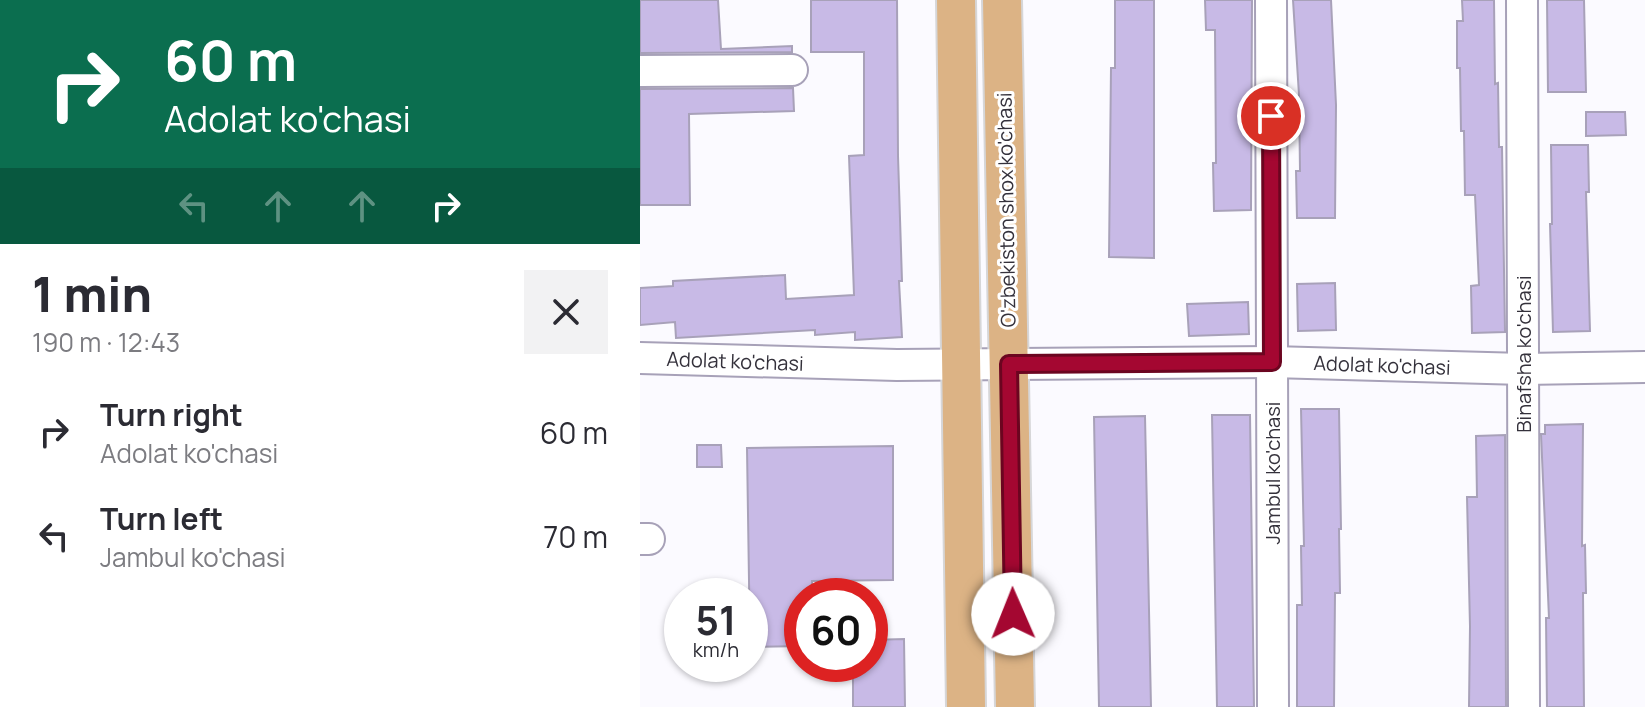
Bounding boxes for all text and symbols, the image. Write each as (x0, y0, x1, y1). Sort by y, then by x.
text: 60 m (164, 21, 297, 98)
icon: right (32, 32, 136, 136)
pin (1237, 82, 1305, 150)
street label: O'zbekiston shox ko'chasi (990, 92, 1022, 328)
text: Adolat ko'chasi (164, 94, 411, 143)
icon: arrive (1249, 94, 1293, 138)
icon: left (172, 184, 216, 228)
icon: ahead (256, 184, 300, 228)
icon: ahead (340, 184, 384, 228)
icon: right (424, 184, 468, 228)
text: 1 min (32, 261, 152, 326)
button: close (524, 270, 608, 354)
street label: Binafsha ko'chasi (1510, 275, 1537, 433)
text: 190 m · 12:43 (32, 324, 180, 360)
street label: Adolat ko'chasi (666, 345, 804, 377)
street label: Adolat ko'chasi (1313, 349, 1451, 381)
text: Turn right (100, 394, 243, 435)
street label: Jambul ko'chasi (1259, 402, 1286, 544)
icon: right (32, 410, 76, 454)
text: 60 m (540, 412, 608, 453)
text: Adolat ko'chasi (100, 435, 278, 471)
text: Turn left (100, 498, 223, 539)
icon: left (32, 514, 76, 558)
text: 70 m (543, 516, 608, 557)
text: Jambul ko'chasi (100, 539, 286, 575)
position arrow (971, 572, 1055, 656)
speed limit sign: 60 (784, 578, 888, 682)
text: 51 (696, 592, 736, 647)
text: km/h (693, 636, 739, 663)

